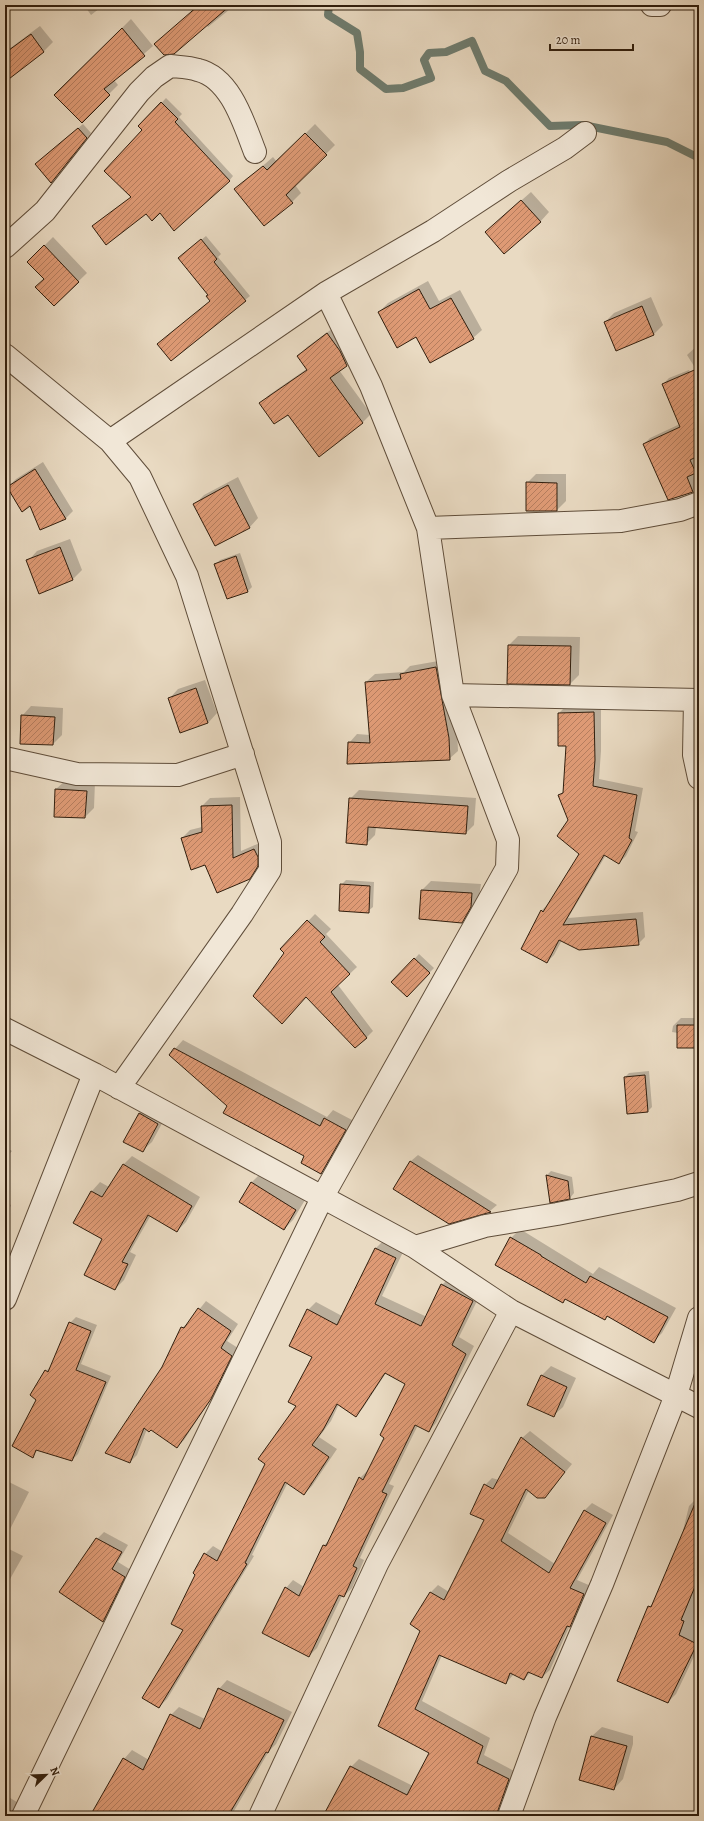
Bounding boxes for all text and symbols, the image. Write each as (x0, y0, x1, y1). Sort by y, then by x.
scale bar (550, 26, 633, 52)
text: 20 m (556, 32, 580, 48)
north arrow (26, 1755, 66, 1795)
text: N (46, 1765, 63, 1778)

